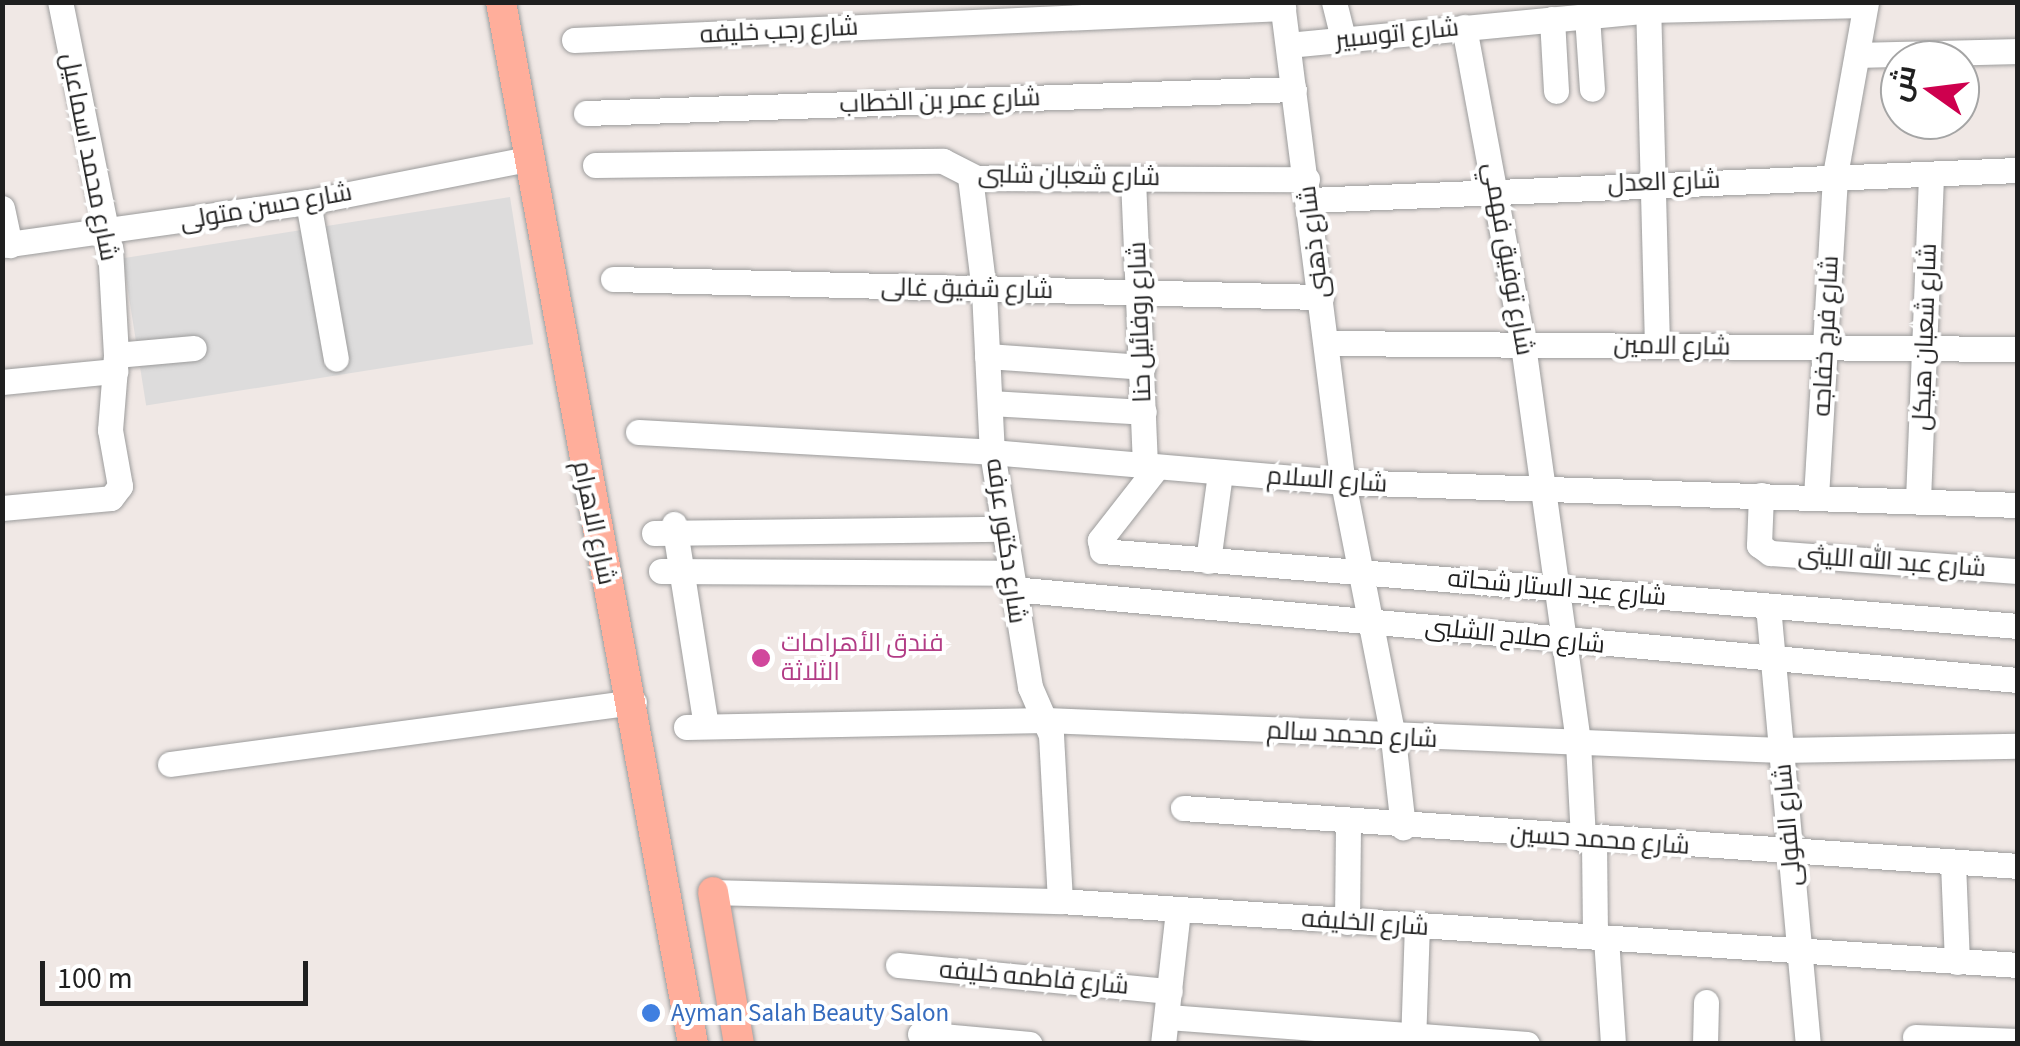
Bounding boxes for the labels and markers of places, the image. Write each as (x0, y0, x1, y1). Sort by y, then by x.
place label: فندق الأهرامات الثلاثة (781, 629, 944, 688)
marker: فندق الأهرامات الثلاثة (750, 647, 772, 669)
place label: Ayman Salah Beauty Salon (671, 998, 949, 1028)
marker: Ayman Salah Beauty Salon (640, 1002, 662, 1024)

